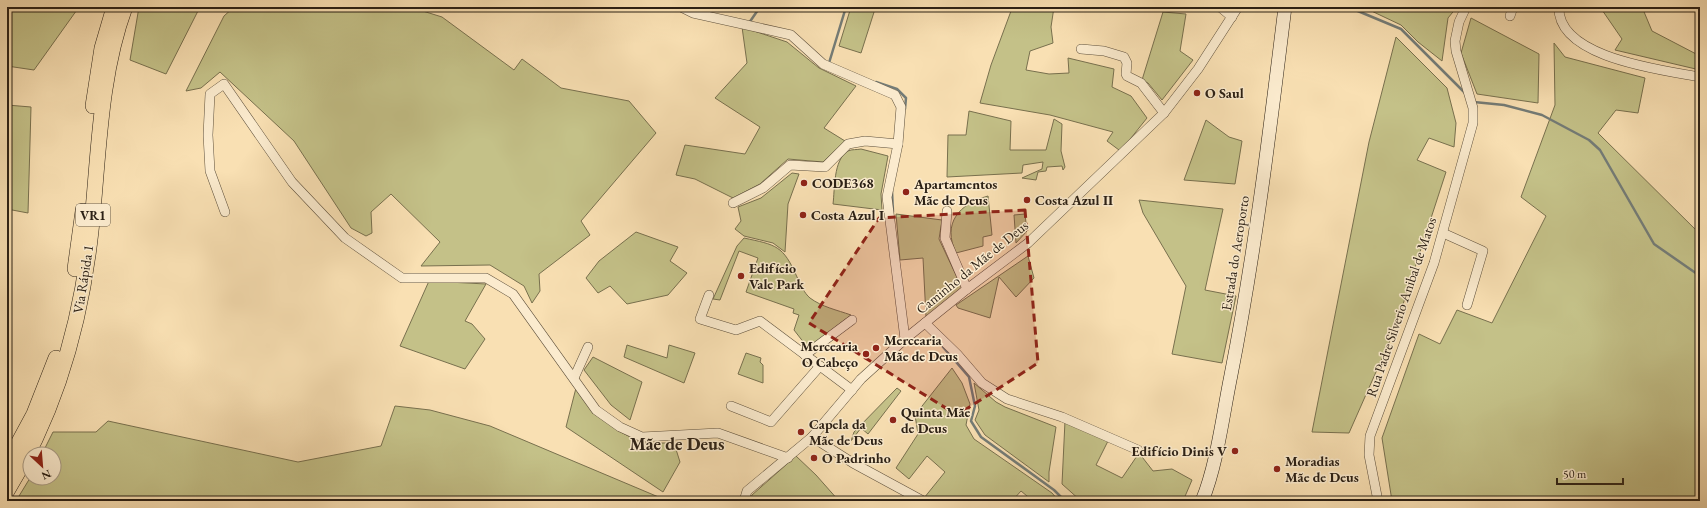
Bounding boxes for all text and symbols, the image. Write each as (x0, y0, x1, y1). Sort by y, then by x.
place label: O Saul (1205, 84, 1244, 102)
marker: O Saul (1192, 88, 1202, 98)
place label: CODE368 (812, 174, 874, 192)
place label: Apartamentos Mãe de Deus (913, 175, 997, 209)
marker: CODE368 (799, 178, 809, 188)
marker: Apartamentos Mãe de Deus (901, 187, 911, 197)
place label: Costa Azul II (1035, 191, 1113, 209)
street label: Estrada do Aeroporto (1217, 194, 1253, 312)
marker: Costa Azul II (1022, 195, 1032, 205)
road number: VR1 (76, 204, 110, 226)
place label: Costa Azul I (811, 206, 884, 224)
marker: Costa Azul I (798, 210, 808, 220)
street label: Rua Padre Silverio Anibal de Matos (1362, 214, 1440, 399)
street label: Caminho da Mãe de Deus (912, 216, 1032, 318)
street label: Via Rápida 1 (69, 243, 97, 315)
place label: Edifício Vale Park (749, 259, 804, 293)
marker: Edifício Vale Park (736, 271, 746, 281)
place label: Mercearia Mãe de Deus (884, 331, 958, 365)
place label: Mercearia O Cabeço (800, 337, 859, 371)
marker: Mercearia Mãe de Deus (871, 343, 881, 353)
marker: Mercearia O Cabeço (861, 349, 871, 359)
place label: Quinta Mãe de Deus (901, 403, 971, 437)
place label: Capela da Mãe de Deus (809, 415, 883, 449)
marker: Quinta Mãe de Deus (888, 415, 898, 425)
marker: Capela da Mãe de Deus (796, 427, 806, 437)
district label: Mãe de Deus (630, 432, 724, 455)
place label: Edifício Dinis V (1132, 442, 1227, 460)
north arrow (22, 446, 62, 486)
marker: Edifício Dinis V (1230, 446, 1240, 456)
place label: O Padrinho (822, 449, 891, 467)
place label: Moradias Mãe de Deus (1285, 452, 1359, 486)
marker: O Padrinho (809, 453, 819, 463)
scale bar (1557, 460, 1623, 486)
marker: Moradias Mãe de Deus (1272, 464, 1282, 474)
text: 50 m (1563, 466, 1587, 482)
text: N (39, 467, 53, 483)

